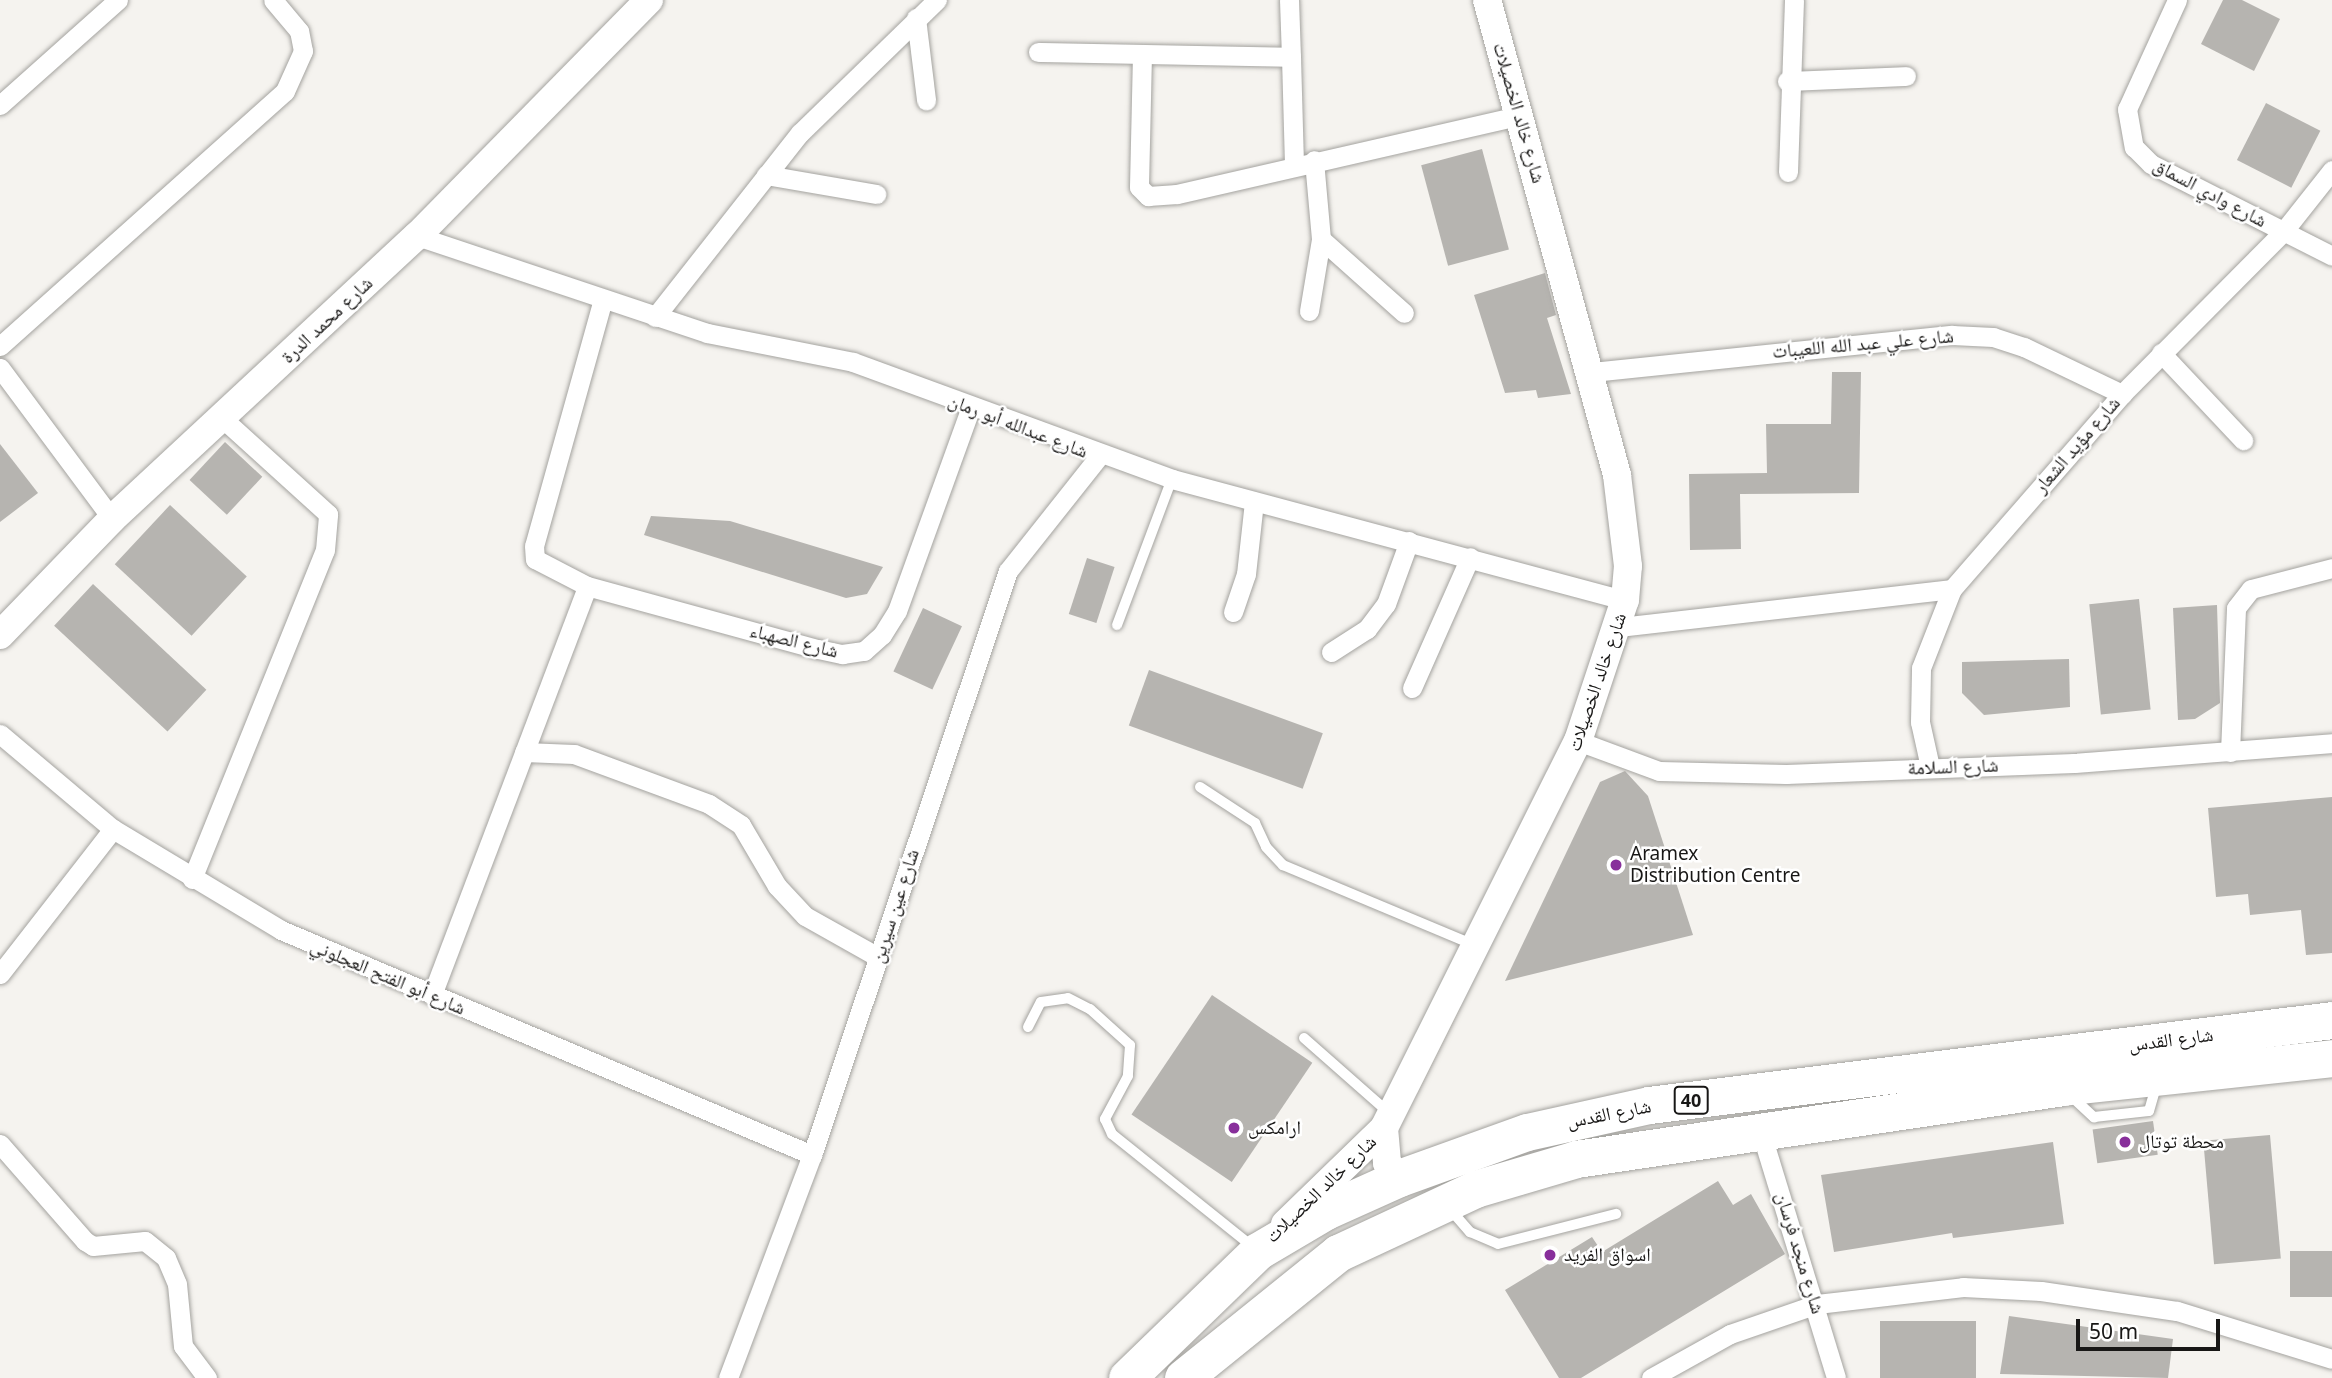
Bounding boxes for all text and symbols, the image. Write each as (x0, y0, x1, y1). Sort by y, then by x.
street label: شارع خالد الخصيلات (1488, 40, 1550, 186)
street label: شارع وادي السماق (2149, 154, 2271, 232)
street label: شارع محمد الدرة (277, 272, 377, 368)
street label: شارع علي عبد الله اللعيبات (1771, 325, 1955, 363)
street label: شارع عبدالله أبو رمان (945, 389, 1091, 463)
street label: شارع مؤيد الشعار (2029, 392, 2125, 498)
street label: شارع خالد الخصيلات (1563, 610, 1631, 754)
street label: شارع الصهباء (747, 619, 841, 663)
street label: شارع السلامة (1907, 754, 1999, 780)
place label: Aramex Distribution Centre (1630, 843, 1800, 887)
street label: شارع عين سيرين (866, 846, 924, 966)
marker: Aramex Distribution Centre (1608, 857, 1624, 873)
street label: شارع أبو الفتح العجلوني (307, 934, 469, 1020)
street label: شارع القدس (2127, 1023, 2215, 1057)
road number: 40 (1674, 1086, 1708, 1114)
street label: شارع القدس (1565, 1095, 1653, 1133)
place label: ارامكس (1248, 1117, 1301, 1139)
marker: ارامكس (1226, 1120, 1242, 1136)
street label: شارع خالد الخصيلات (1261, 1130, 1381, 1248)
place label: محطة توتال (2139, 1131, 2224, 1153)
marker: محطة توتال (2117, 1134, 2133, 1150)
street label: شارع منجد فرسان (1771, 1189, 1829, 1317)
place label: اسواق الفريد (1564, 1244, 1651, 1266)
marker: اسواق الفريد (1542, 1247, 1558, 1263)
scale bar (2080, 1304, 2224, 1348)
text: 50 m (2089, 1317, 2138, 1345)

